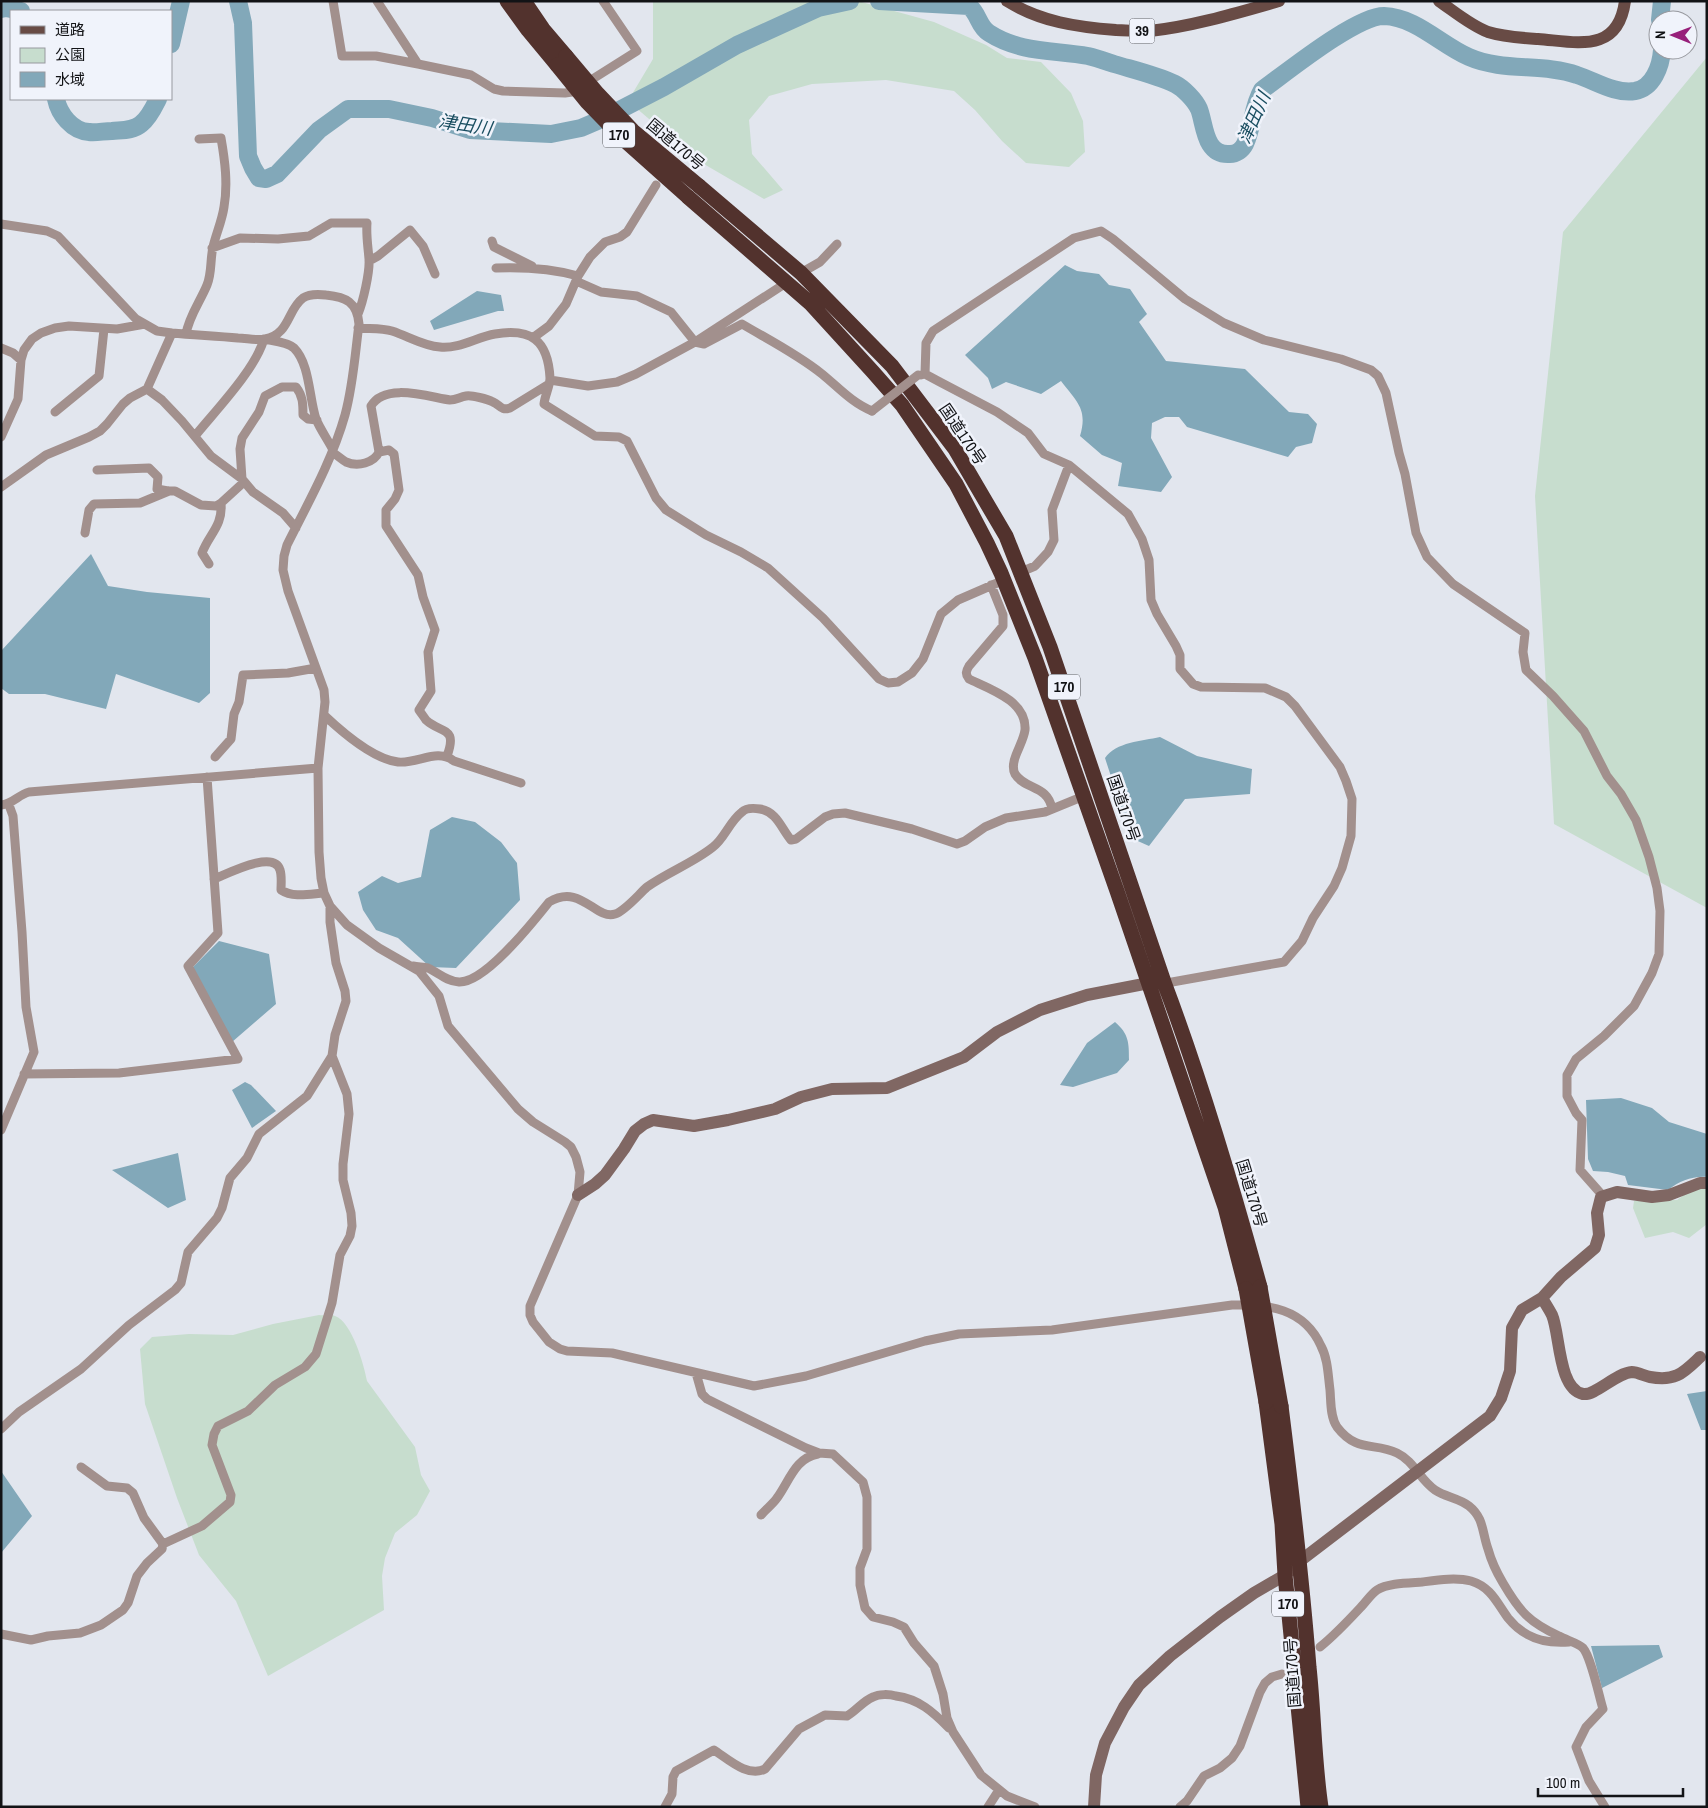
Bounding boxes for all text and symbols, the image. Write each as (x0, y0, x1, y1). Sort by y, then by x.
legend (10, 10, 172, 100)
north arrow (1648, 10, 1698, 60)
road number: 39 (1130, 18, 1154, 44)
text: 道路 (55, 19, 85, 40)
text: N (1651, 30, 1669, 39)
text: 公園 (55, 44, 85, 65)
text: 水域 (55, 69, 85, 90)
water label: 津田川 (1231, 86, 1277, 148)
water label: 津田川 (436, 108, 496, 141)
street label: 国道170号 (642, 113, 710, 175)
road number: 170 (603, 122, 635, 148)
street label: 国道170号 (934, 399, 992, 469)
road number: 170 (1048, 674, 1080, 700)
street label: 国道170号 (1102, 771, 1146, 845)
street label: 国道170号 (1231, 1156, 1273, 1230)
road number: 170 (1272, 1592, 1304, 1616)
street label: 国道170号 (1279, 1637, 1305, 1709)
scale bar (1538, 1766, 1683, 1798)
text: 100 m (1546, 1772, 1580, 1793)

